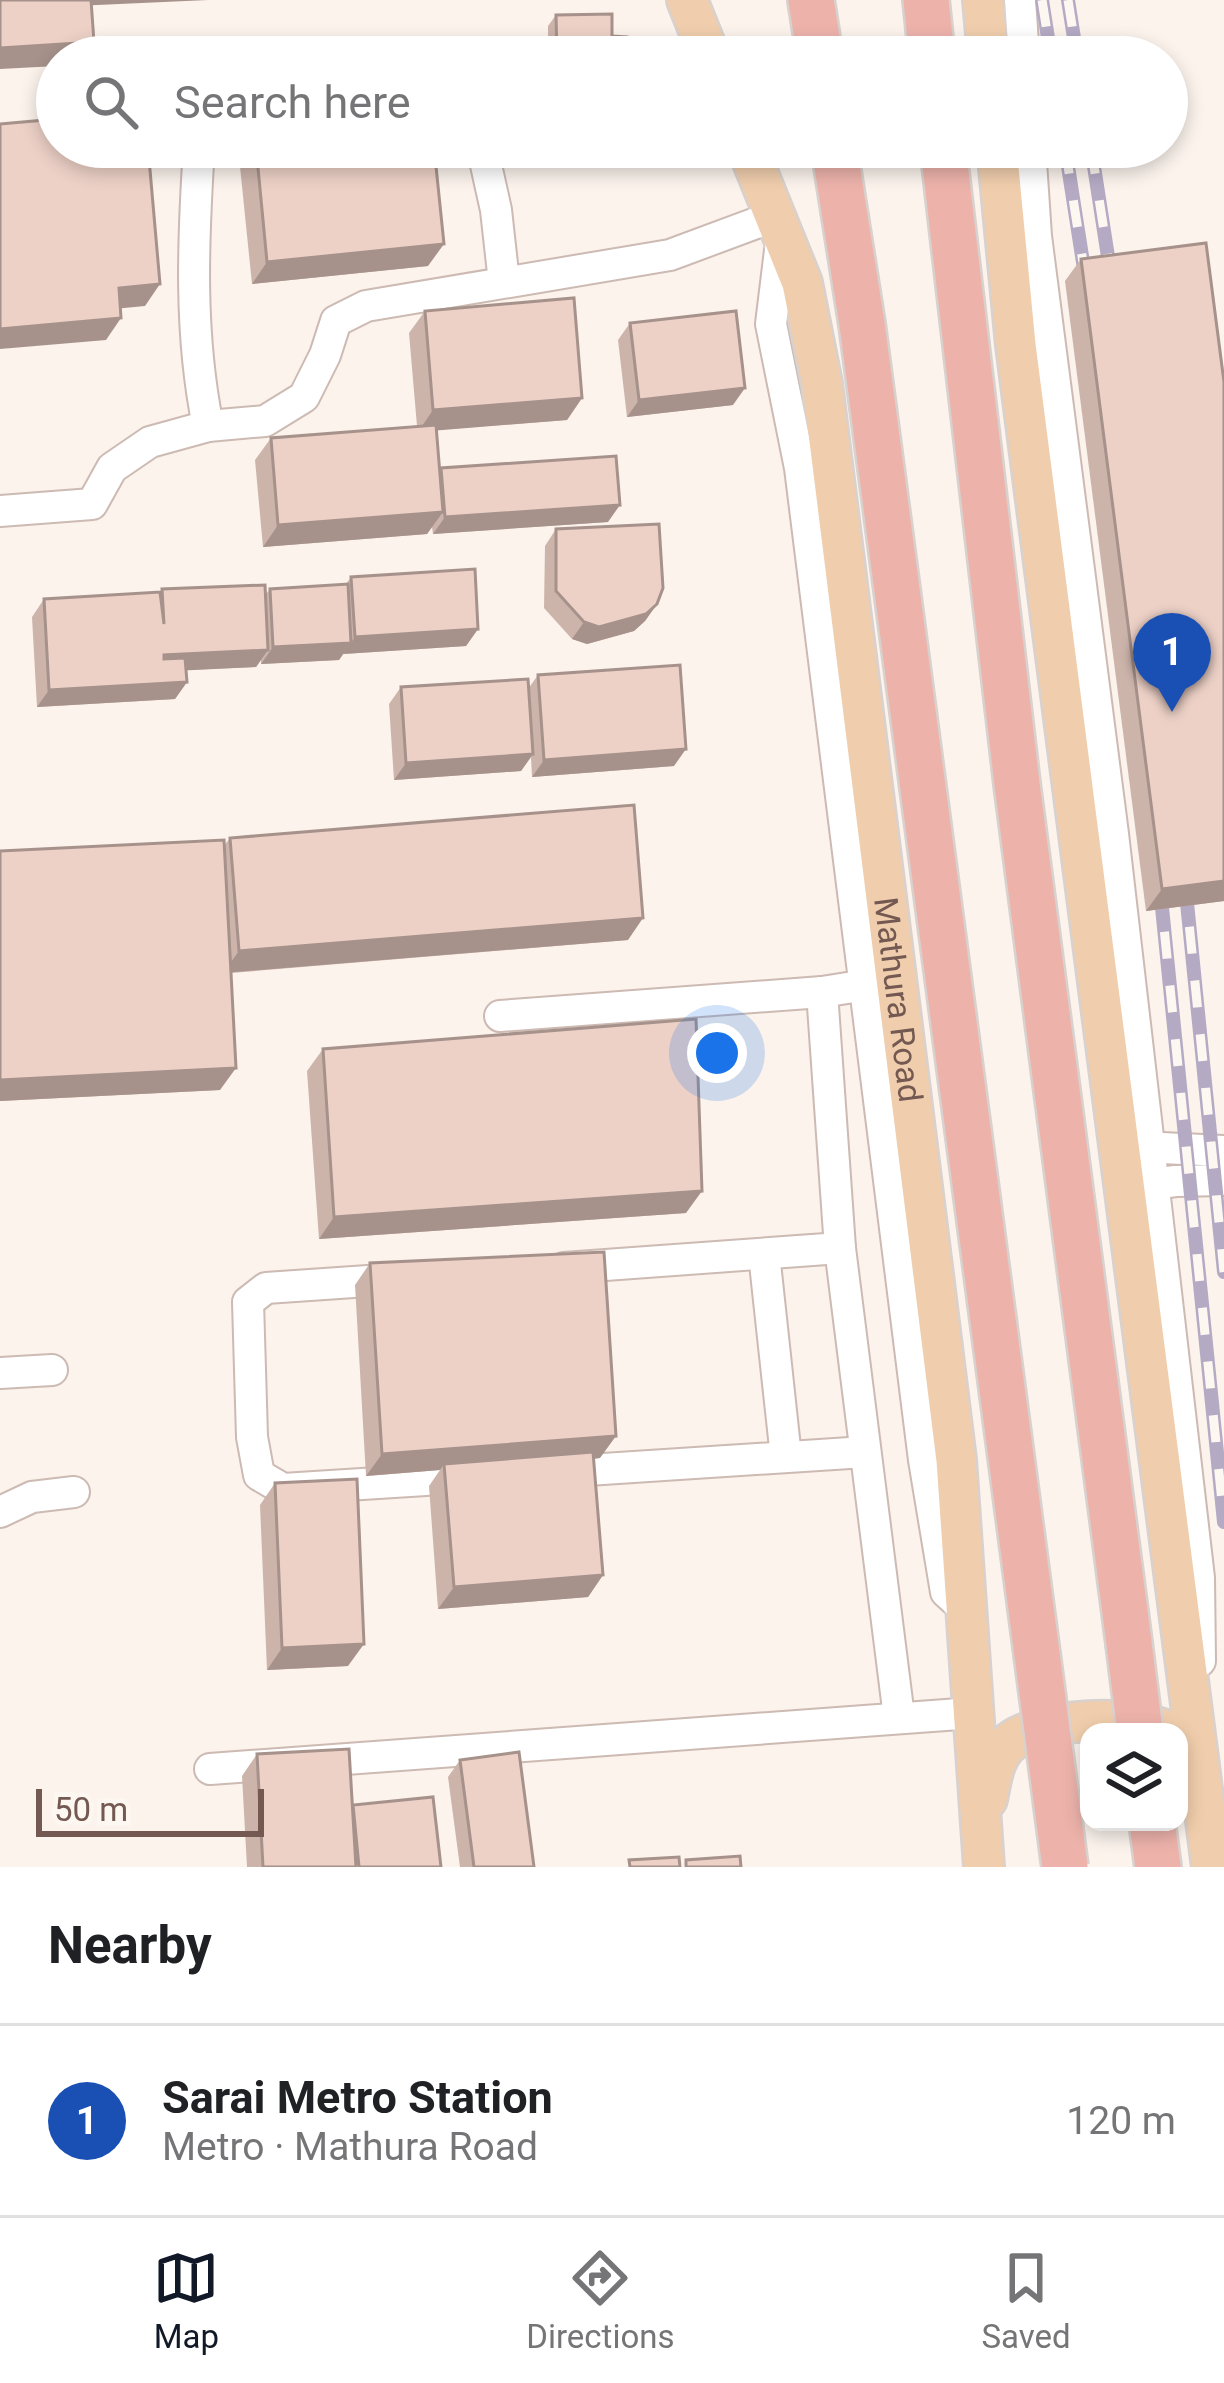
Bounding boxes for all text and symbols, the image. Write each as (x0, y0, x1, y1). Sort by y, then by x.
search box (36, 36, 1188, 168)
icon: search (78, 69, 144, 135)
text: Search here (174, 76, 411, 129)
pin: 1 (1133, 613, 1211, 712)
street label: Mathura Road (866, 895, 930, 1104)
your location (687, 1023, 747, 1083)
map controls (1080, 1723, 1188, 1831)
button: layers (1080, 1723, 1188, 1831)
scale bar (36, 1783, 264, 1836)
text: 50 m (54, 1790, 128, 1829)
text: Nearby (48, 1916, 212, 1975)
text: Sarai Metro Station (162, 2071, 553, 2124)
text: 1 (76, 2098, 98, 2144)
text: 120 m (1066, 2098, 1176, 2144)
text: Metro · Mathura Road (162, 2124, 538, 2170)
tab: Map (153, 2245, 219, 2356)
tab: Directions (526, 2245, 675, 2356)
tab: Saved (981, 2245, 1071, 2356)

